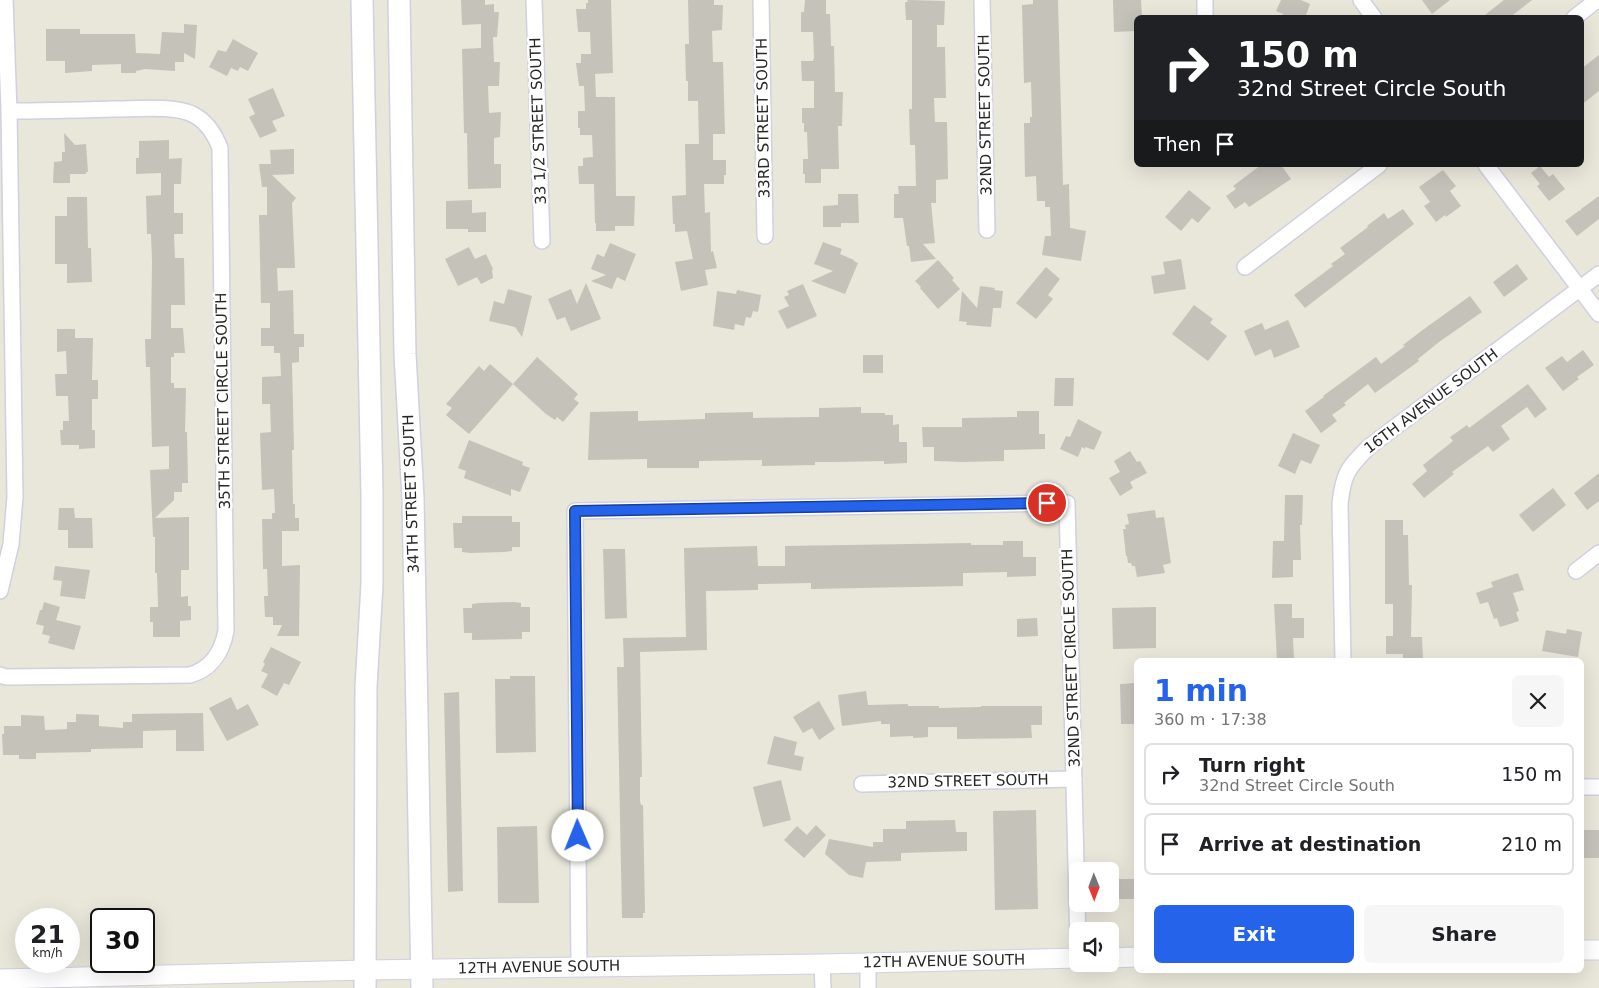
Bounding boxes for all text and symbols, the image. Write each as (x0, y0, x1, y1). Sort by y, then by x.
street label: 32ND STREET SOUTH (975, 34, 995, 196)
icon: right (1154, 35, 1219, 100)
text: 150 m (1237, 35, 1359, 75)
street label: 33 1/2 STREET SOUTH (526, 37, 550, 205)
street label: 33RD STREET SOUTH (753, 38, 773, 198)
text: 32nd Street Circle South (1237, 76, 1506, 101)
icon: arrive (1211, 130, 1239, 158)
text: Then (1154, 133, 1201, 155)
street label: 35TH STREET CIRCLE SOUTH (212, 293, 234, 509)
street label: 16TH AVENUE SOUTH (1361, 345, 1501, 457)
street label: 34TH STREET SOUTH (399, 414, 423, 574)
pin (1026, 482, 1068, 524)
icon: arrive (1033, 489, 1061, 517)
street label: 32ND STREET CIRCLE SOUTH (1058, 548, 1084, 768)
text: 1 min (1154, 673, 1248, 708)
button: close (1512, 675, 1564, 727)
text: 360 m · 17:38 (1154, 710, 1267, 729)
text: Turn right (1199, 754, 1305, 776)
icon: right (1156, 760, 1184, 788)
text: 150 m (1501, 763, 1562, 785)
street label: 32ND STREET SOUTH (887, 771, 1049, 791)
text: 32nd Street Circle South (1199, 776, 1395, 795)
position arrow (551, 809, 603, 861)
icon: arrive (1156, 830, 1184, 858)
text: Arrive at destination (1199, 833, 1421, 855)
text: 210 m (1501, 833, 1562, 855)
north arrow (1069, 862, 1119, 912)
map controls (1069, 862, 1119, 972)
button: Exit (1154, 905, 1354, 963)
button: Share (1364, 905, 1564, 963)
speed limit sign: 30 (90, 908, 155, 973)
text: 21 (30, 920, 65, 949)
button: sound (1069, 922, 1119, 972)
text: km/h (32, 946, 63, 960)
street label: 12TH AVENUE SOUTH (863, 951, 1025, 971)
street label: 12TH AVENUE SOUTH (458, 957, 620, 977)

